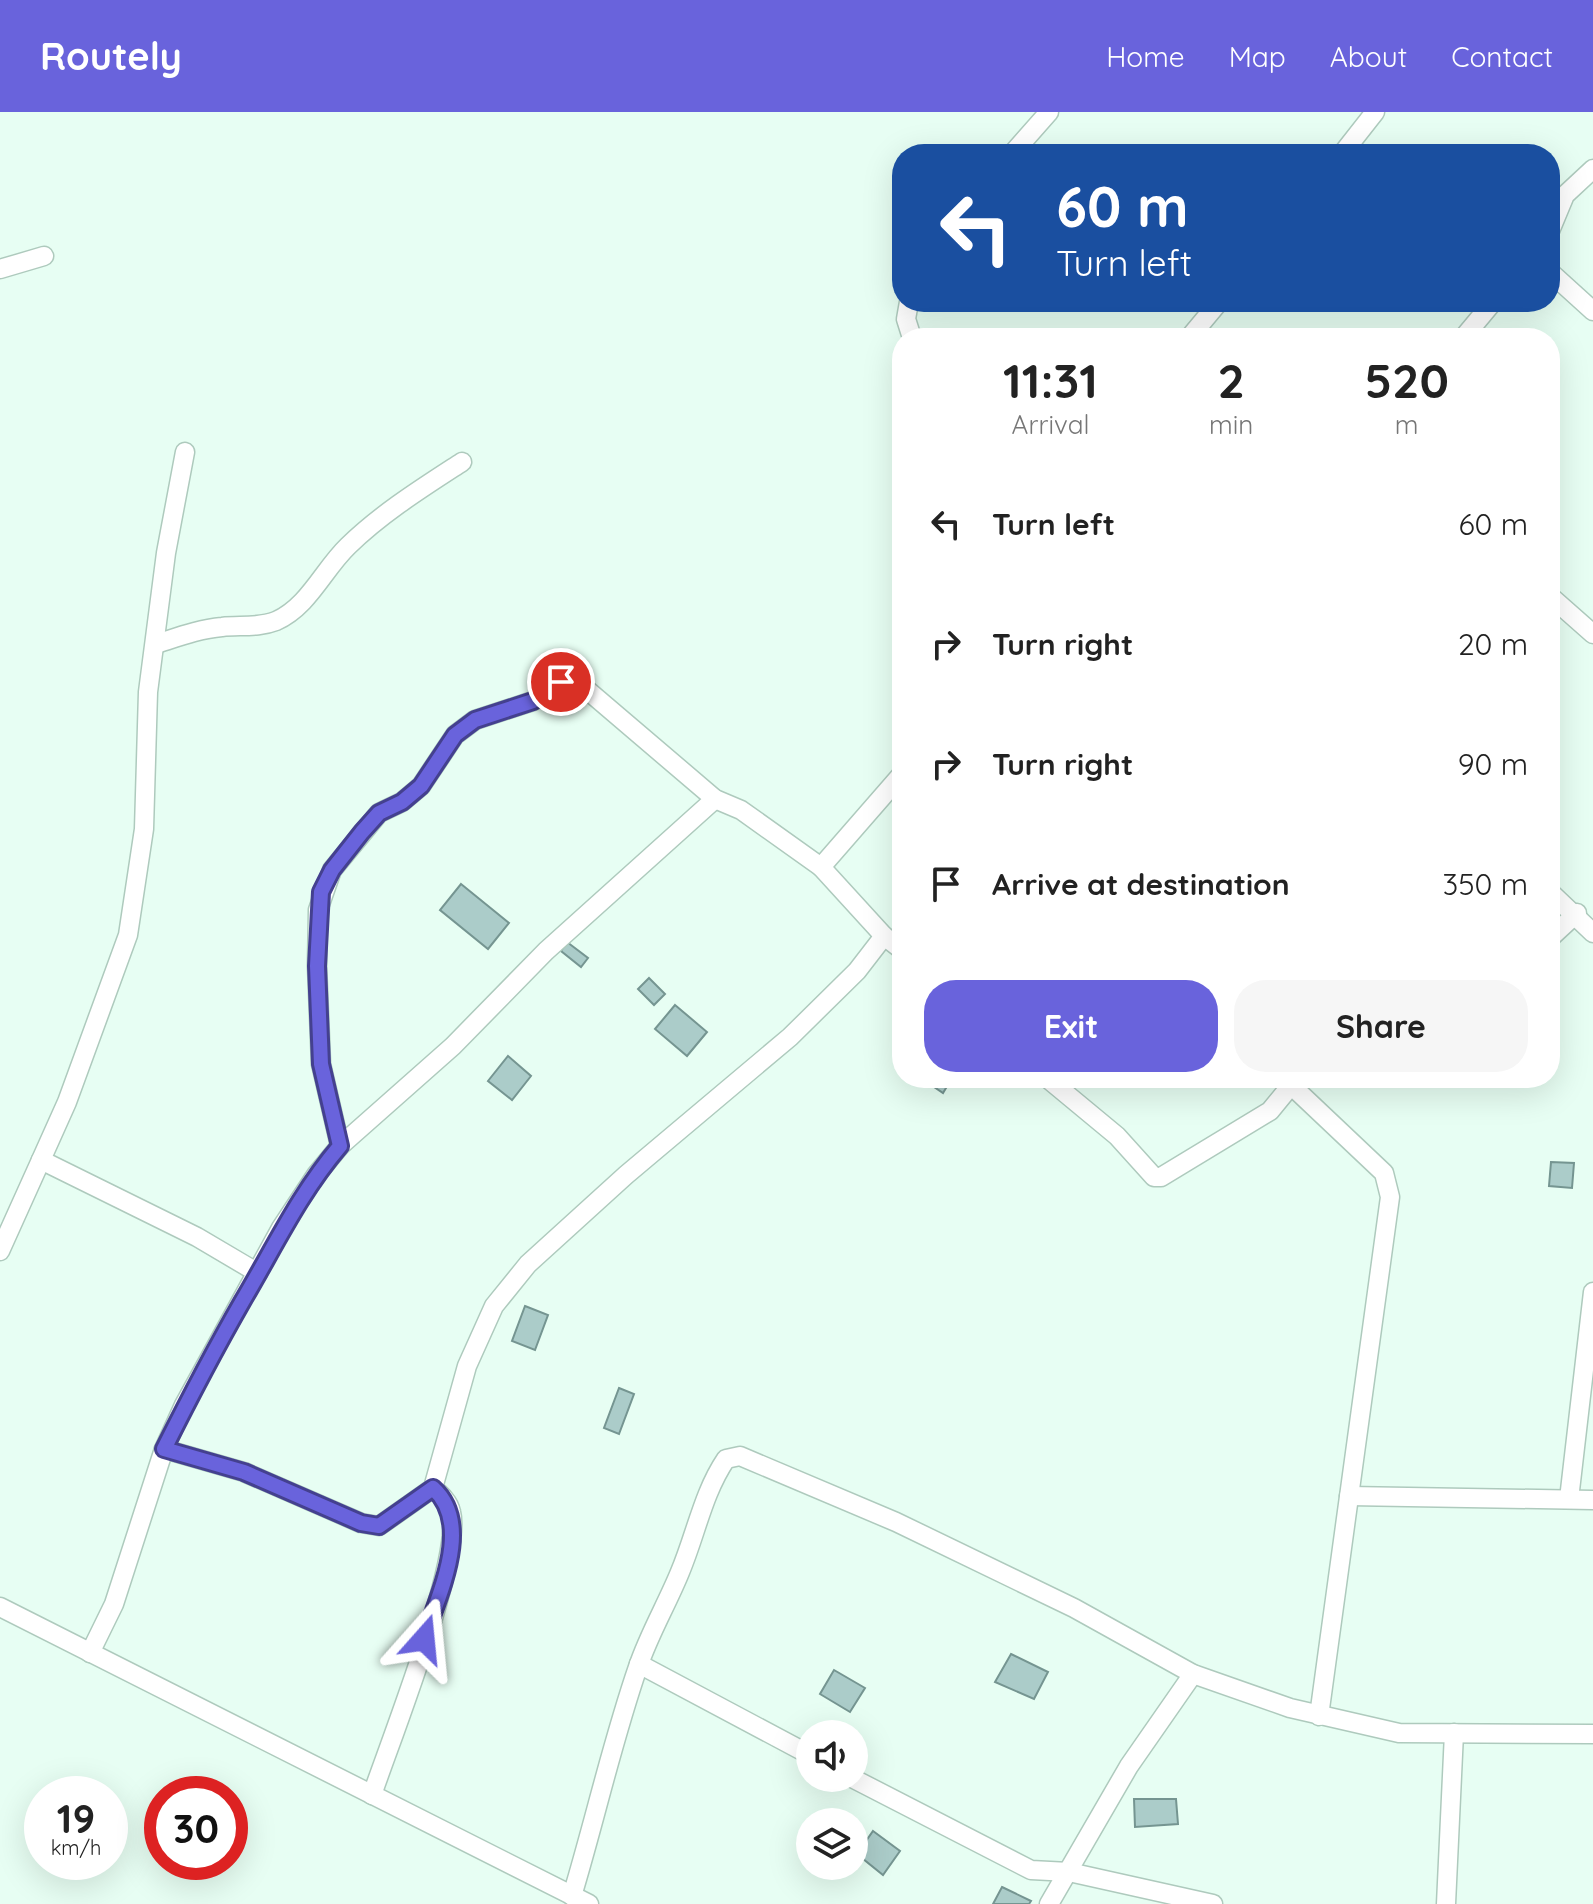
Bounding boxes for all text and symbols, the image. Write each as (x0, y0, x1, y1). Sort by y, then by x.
text: Routely (40, 32, 182, 80)
text: Home (1106, 39, 1185, 74)
text: Map (1229, 39, 1286, 74)
text: About (1330, 39, 1407, 74)
text: Contact (1451, 39, 1553, 74)
text: 60 m (1056, 171, 1189, 241)
icon: left (924, 176, 1028, 280)
text: Turn left (1056, 240, 1192, 285)
text: 11:31 (1003, 350, 1098, 410)
text: 2 (1218, 350, 1245, 410)
text: 520 (1364, 350, 1449, 410)
text: Arrival (1012, 408, 1089, 441)
text: min (1209, 408, 1253, 441)
text: m (1395, 408, 1419, 441)
icon: left (924, 502, 968, 546)
text: Turn left (992, 505, 1115, 543)
text: 60 m (1458, 505, 1528, 543)
icon: right (924, 622, 968, 666)
text: Turn right (992, 625, 1133, 663)
text: 20 m (1458, 625, 1528, 663)
pin (527, 648, 595, 716)
icon: arrive (539, 660, 583, 704)
icon: right (924, 742, 968, 786)
text: Turn right (992, 745, 1133, 783)
text: 90 m (1458, 745, 1528, 783)
icon: arrive (924, 862, 968, 906)
text: Arrive at destination (992, 865, 1290, 903)
text: 350 m (1443, 865, 1528, 903)
button: Exit (924, 980, 1218, 1072)
button: Share (1234, 980, 1528, 1072)
position arrow (382, 1597, 466, 1681)
map controls (796, 1720, 868, 1880)
button: sound (796, 1720, 868, 1792)
speed limit sign: 30 (144, 1776, 248, 1880)
text: 19 (57, 1793, 95, 1843)
button: layers (796, 1808, 868, 1880)
text: km/h (51, 1835, 101, 1860)

